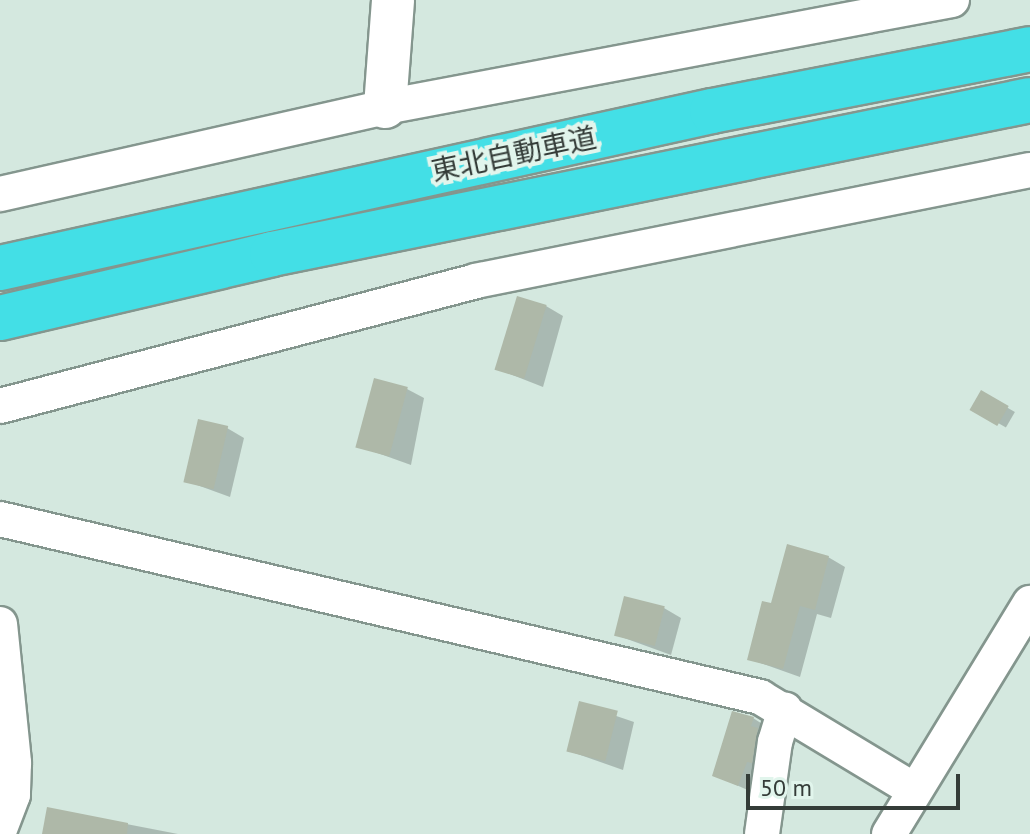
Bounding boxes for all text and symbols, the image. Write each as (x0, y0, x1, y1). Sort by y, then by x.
street label: 東北自動車道 (428, 120, 600, 188)
scale bar (750, 758, 964, 808)
text: 50 m (760, 772, 812, 803)

